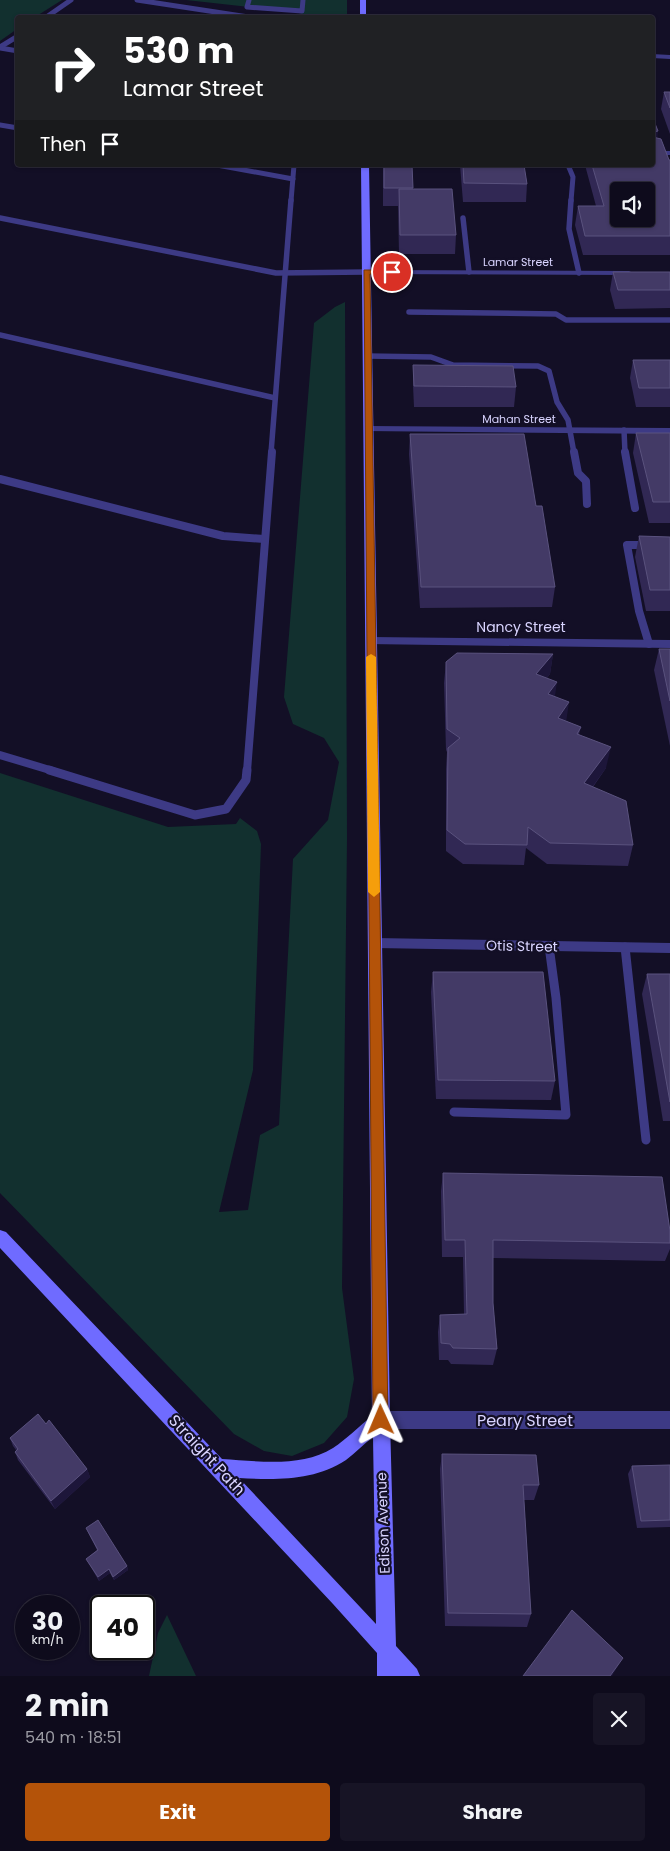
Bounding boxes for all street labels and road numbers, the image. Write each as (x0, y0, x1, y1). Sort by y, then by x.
street label: Lamar Street (483, 254, 553, 270)
street label: Mahan Street (482, 411, 556, 427)
street label: Nancy Street (476, 617, 566, 637)
street label: Otis Street (486, 935, 558, 957)
street label: Straight Path (163, 1409, 251, 1501)
street label: Peary Street (477, 1409, 573, 1432)
street label: Edison Avenue (371, 1472, 395, 1574)

